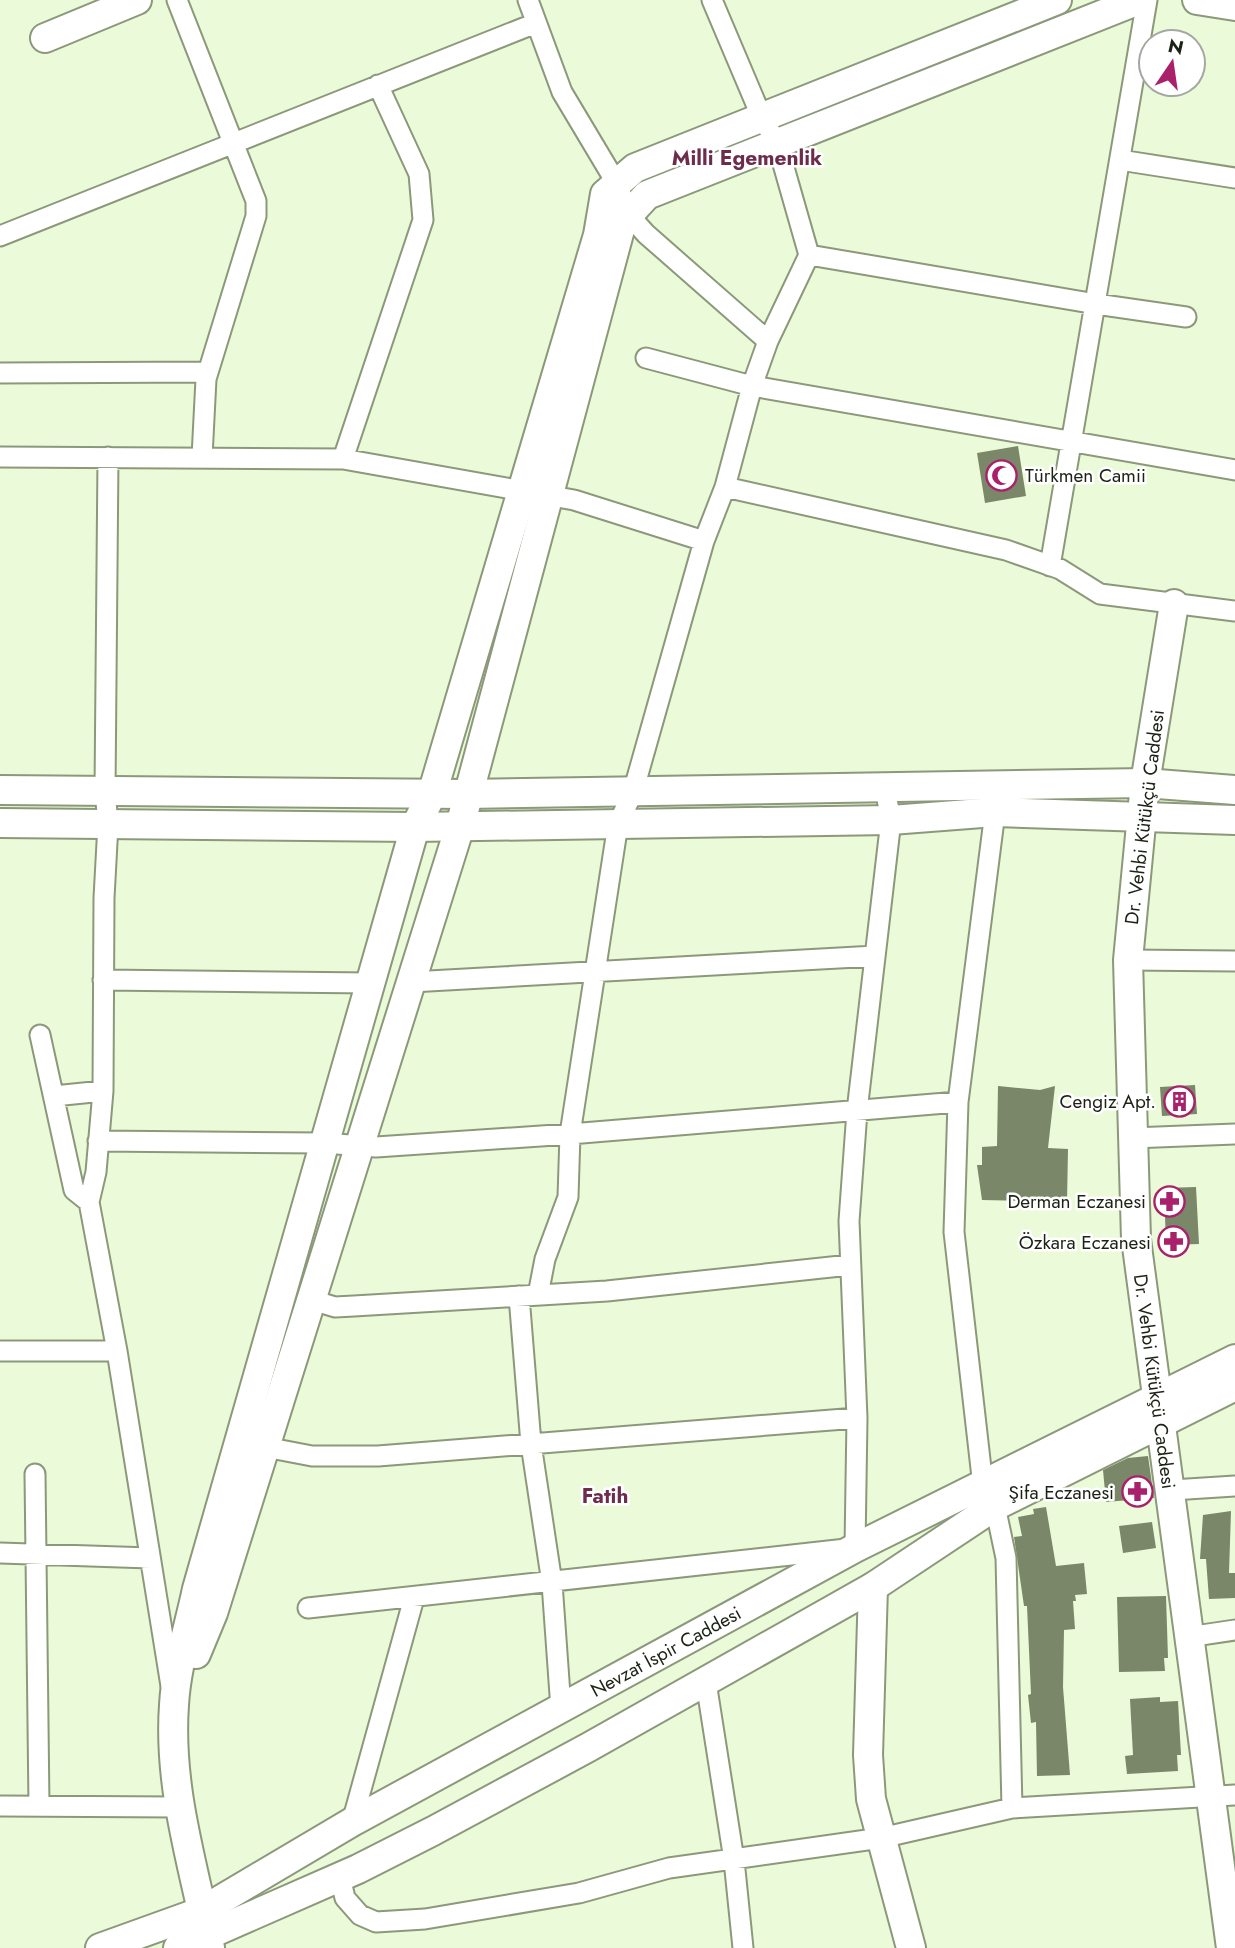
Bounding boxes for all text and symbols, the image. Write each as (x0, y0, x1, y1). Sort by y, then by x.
north arrow (1137, 28, 1207, 98)
text: N (1165, 32, 1186, 62)
district label: Milli Egemenlik (672, 143, 822, 173)
mosque icon: Türkmen Camii (985, 458, 1019, 492)
place label: Türkmen Camii (1025, 462, 1146, 489)
street label: Dr. Vehbi Kütükçü Caddesi (1118, 708, 1171, 926)
building icon: Cengiz Apt. (1162, 1084, 1196, 1118)
place label: Cengiz Apt. (1059, 1088, 1156, 1115)
pharmacy icon: Derman Eczanesi (1152, 1184, 1186, 1218)
place label: Derman Eczanesi (1007, 1188, 1146, 1215)
pharmacy icon: Özkara Eczanesi (1157, 1225, 1191, 1259)
place label: Özkara Eczanesi (1019, 1229, 1151, 1256)
street label: Dr. Vehbi Kütükçü Caddesi (1127, 1272, 1182, 1491)
pharmacy icon: Şifa Eczanesi (1120, 1475, 1154, 1509)
place label: Şifa Eczanesi (1009, 1479, 1114, 1506)
district label: Fatih (582, 1481, 628, 1511)
street label: Nevzat İspir Caddesi (586, 1600, 746, 1704)

